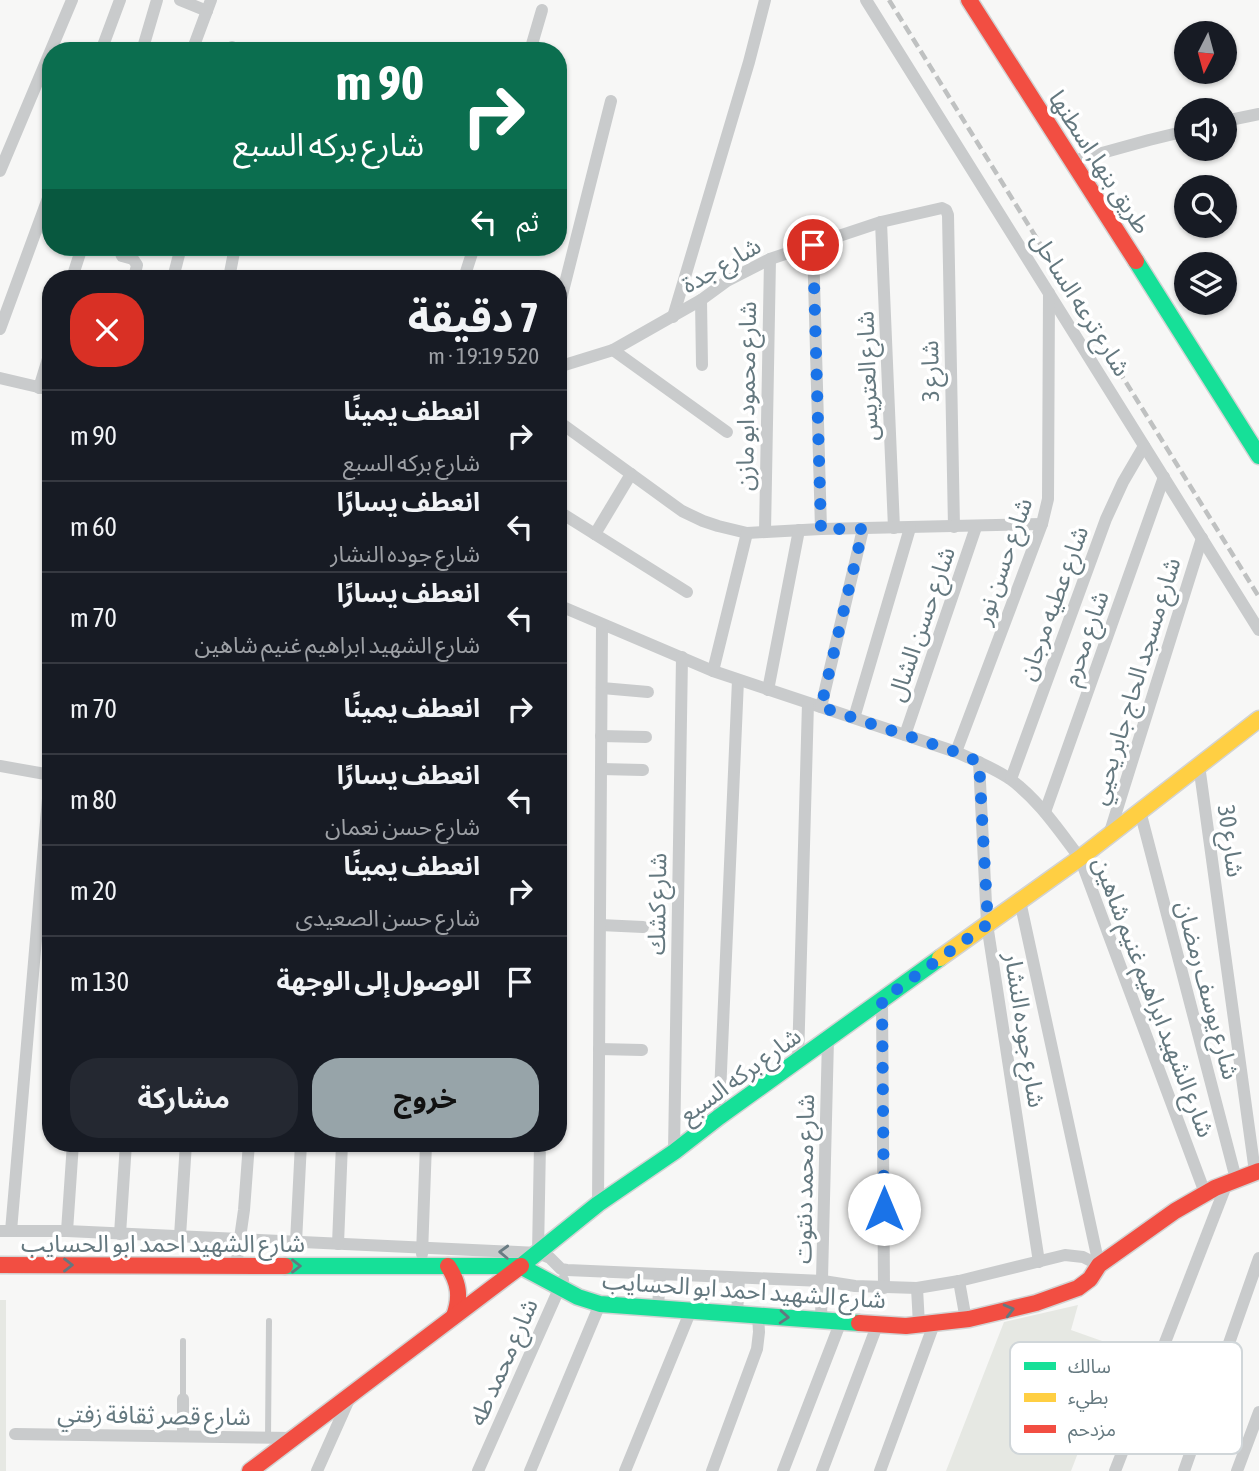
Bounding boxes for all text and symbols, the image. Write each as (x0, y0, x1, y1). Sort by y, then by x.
north arrow (1174, 21, 1237, 84)
map controls (1174, 21, 1237, 315)
text: 90 m (336, 54, 424, 110)
icon: right (448, 70, 539, 161)
street label: طريق بنها, اسطنها (1042, 85, 1156, 240)
button: sound (1174, 98, 1237, 161)
text: شارع بركه السبع (233, 126, 424, 163)
button: search (1174, 175, 1237, 238)
icon: left (465, 203, 503, 241)
text: ثم (517, 207, 539, 237)
pin (783, 215, 843, 275)
icon: arrive (794, 226, 832, 264)
street label: شارع ترعه الساحل (1023, 227, 1136, 383)
street label: شارع جدة (677, 232, 767, 302)
button: layers (1174, 252, 1237, 315)
button: close (70, 293, 144, 367)
text: 7 دقيقة (408, 293, 539, 341)
street label: شارع محمود ابو مازن (731, 301, 765, 491)
street label: شارع العتريس (851, 310, 887, 441)
street label: شارع 3 (916, 340, 948, 402)
text: 520 m · 19:19 (428, 343, 539, 369)
text: انعطف يمينًا (343, 396, 480, 426)
icon: right (501, 417, 539, 455)
text: 90 m (70, 421, 117, 451)
text: شارع بركه السبع (343, 450, 480, 476)
text: انعطف يسارًا (337, 487, 480, 517)
street label: شارع حسن نور (968, 494, 1041, 630)
icon: left (501, 508, 539, 546)
text: 60 m (70, 512, 117, 542)
street label: شارع عطيه مرجان (1013, 522, 1097, 685)
text: شارع جوده النشار (330, 541, 480, 567)
street label: شارع حسن الشال (882, 543, 964, 706)
street label: شارع مسجد الحاج جابر يحيي (1085, 554, 1191, 809)
text: انعطف يسارًا (337, 578, 480, 608)
street label: شارع محرم (1056, 587, 1118, 690)
icon: left (501, 599, 539, 637)
text: 70 m (70, 603, 117, 633)
text: شارع الشهيد ابراهيم غنيم شاهين (194, 632, 480, 658)
icon: right (501, 690, 539, 728)
text: انعطف يمينًا (343, 693, 480, 723)
text: 70 m (70, 694, 117, 724)
text: انعطف يسارًا (337, 760, 480, 790)
icon: left (501, 781, 539, 819)
text: 80 m (70, 785, 117, 815)
street label: شارع 30 (1209, 803, 1249, 879)
text: شارع حسن نعمان (325, 814, 480, 840)
text: انعطف يمينًا (343, 851, 480, 881)
street label: شارع كشك (643, 853, 675, 956)
street label: شارع الشهيد ابراهيم غنيم شاهين (1084, 853, 1220, 1142)
icon: right (501, 872, 539, 910)
text: 20 m (70, 876, 117, 906)
street label: شارع يوسف رمضان (1167, 898, 1245, 1083)
text: شارع حسن الصعيدى (295, 905, 480, 931)
street label: شارع جوده النشار (995, 950, 1051, 1110)
icon: arrive (501, 963, 539, 1001)
text: الوصول إلى الوجهة (277, 966, 480, 996)
text: 130 m (70, 967, 129, 997)
street label: شارع بركه السبع (674, 1022, 808, 1131)
button: مشاركة (70, 1058, 298, 1138)
button: خروج (312, 1058, 539, 1138)
street label: شارع محمد دنتوت (789, 1094, 823, 1264)
position arrow (847, 1172, 921, 1246)
street label: شارع الشهيد احمد ابو الحسايب (21, 1230, 305, 1261)
one-way arrow (498, 1244, 509, 1259)
one-way arrow (63, 1258, 74, 1273)
one-way arrow (291, 1258, 301, 1274)
street label: شارع الشهيد احمد ابو الحسايب (601, 1267, 887, 1317)
street label: شارع محمد طه (463, 1294, 547, 1431)
one-way arrow (1003, 1304, 1015, 1318)
one-way arrow (778, 1309, 789, 1324)
legend (1010, 1342, 1242, 1454)
text: سالك (1068, 1355, 1111, 1377)
text: بطيء (1068, 1386, 1108, 1412)
street label: شارع قصر ثقافة زفتي (57, 1400, 251, 1436)
text: مزدحم (1068, 1418, 1116, 1444)

